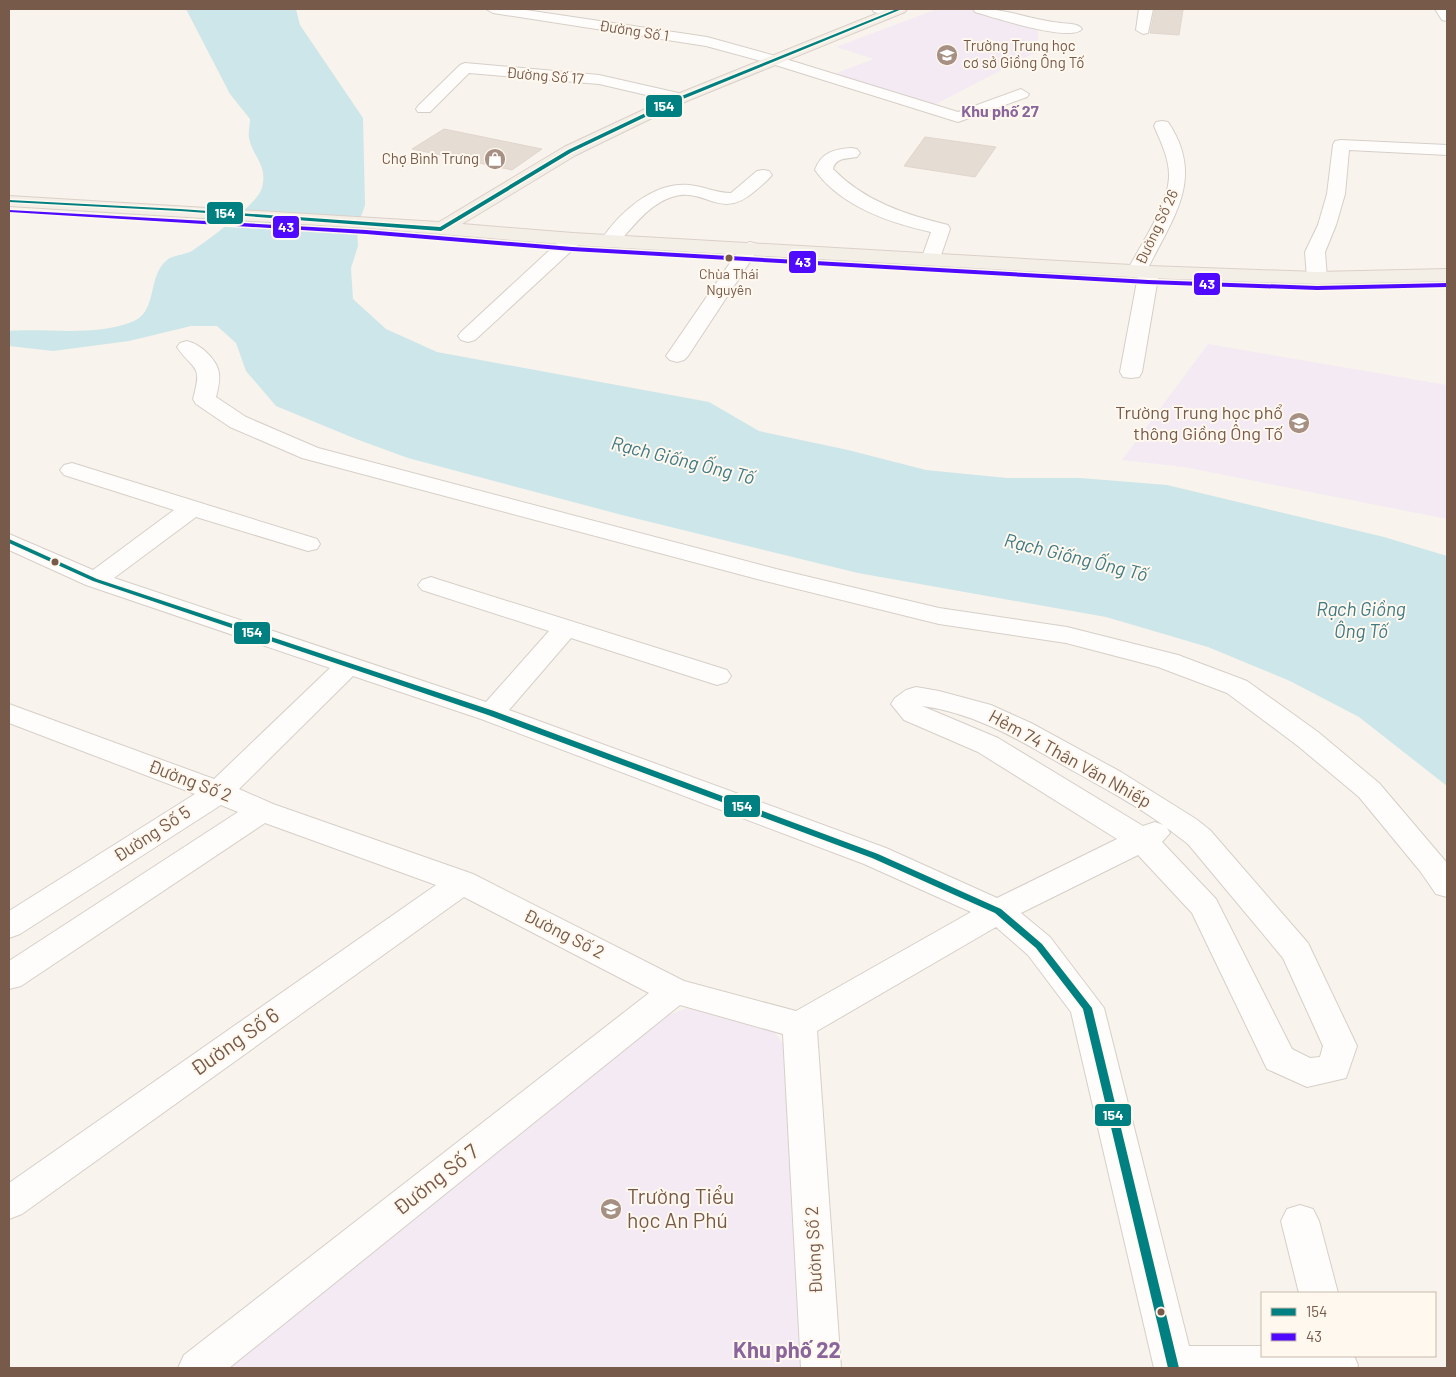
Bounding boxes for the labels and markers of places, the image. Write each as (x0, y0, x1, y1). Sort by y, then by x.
place label: Trường Trung học cơ sở Giồng Ông Tố (963, 36, 1084, 71)
school or university icon: Trường Trung học cơ sở Giồng Ông Tố (935, 43, 959, 67)
shop icon: Chợ Bình Trưng (483, 147, 507, 171)
place label: Chợ Bình Trưng (382, 149, 479, 167)
marker: Chùa Thái Nguyên (724, 253, 734, 263)
place label: Chùa Thái Nguyên (699, 265, 759, 298)
place label: Trường Trung học phổ thông Giồng Ông Tố (1115, 401, 1283, 444)
school or university icon: Trường Trung học phổ thông Giồng Ông Tố (1287, 411, 1311, 435)
unlabelled marker (50, 557, 60, 567)
place label: Trường Tiểu học An Phú (627, 1183, 734, 1232)
school or university icon: Trường Tiểu học An Phú (599, 1197, 623, 1221)
unlabelled marker (1156, 1307, 1166, 1317)

